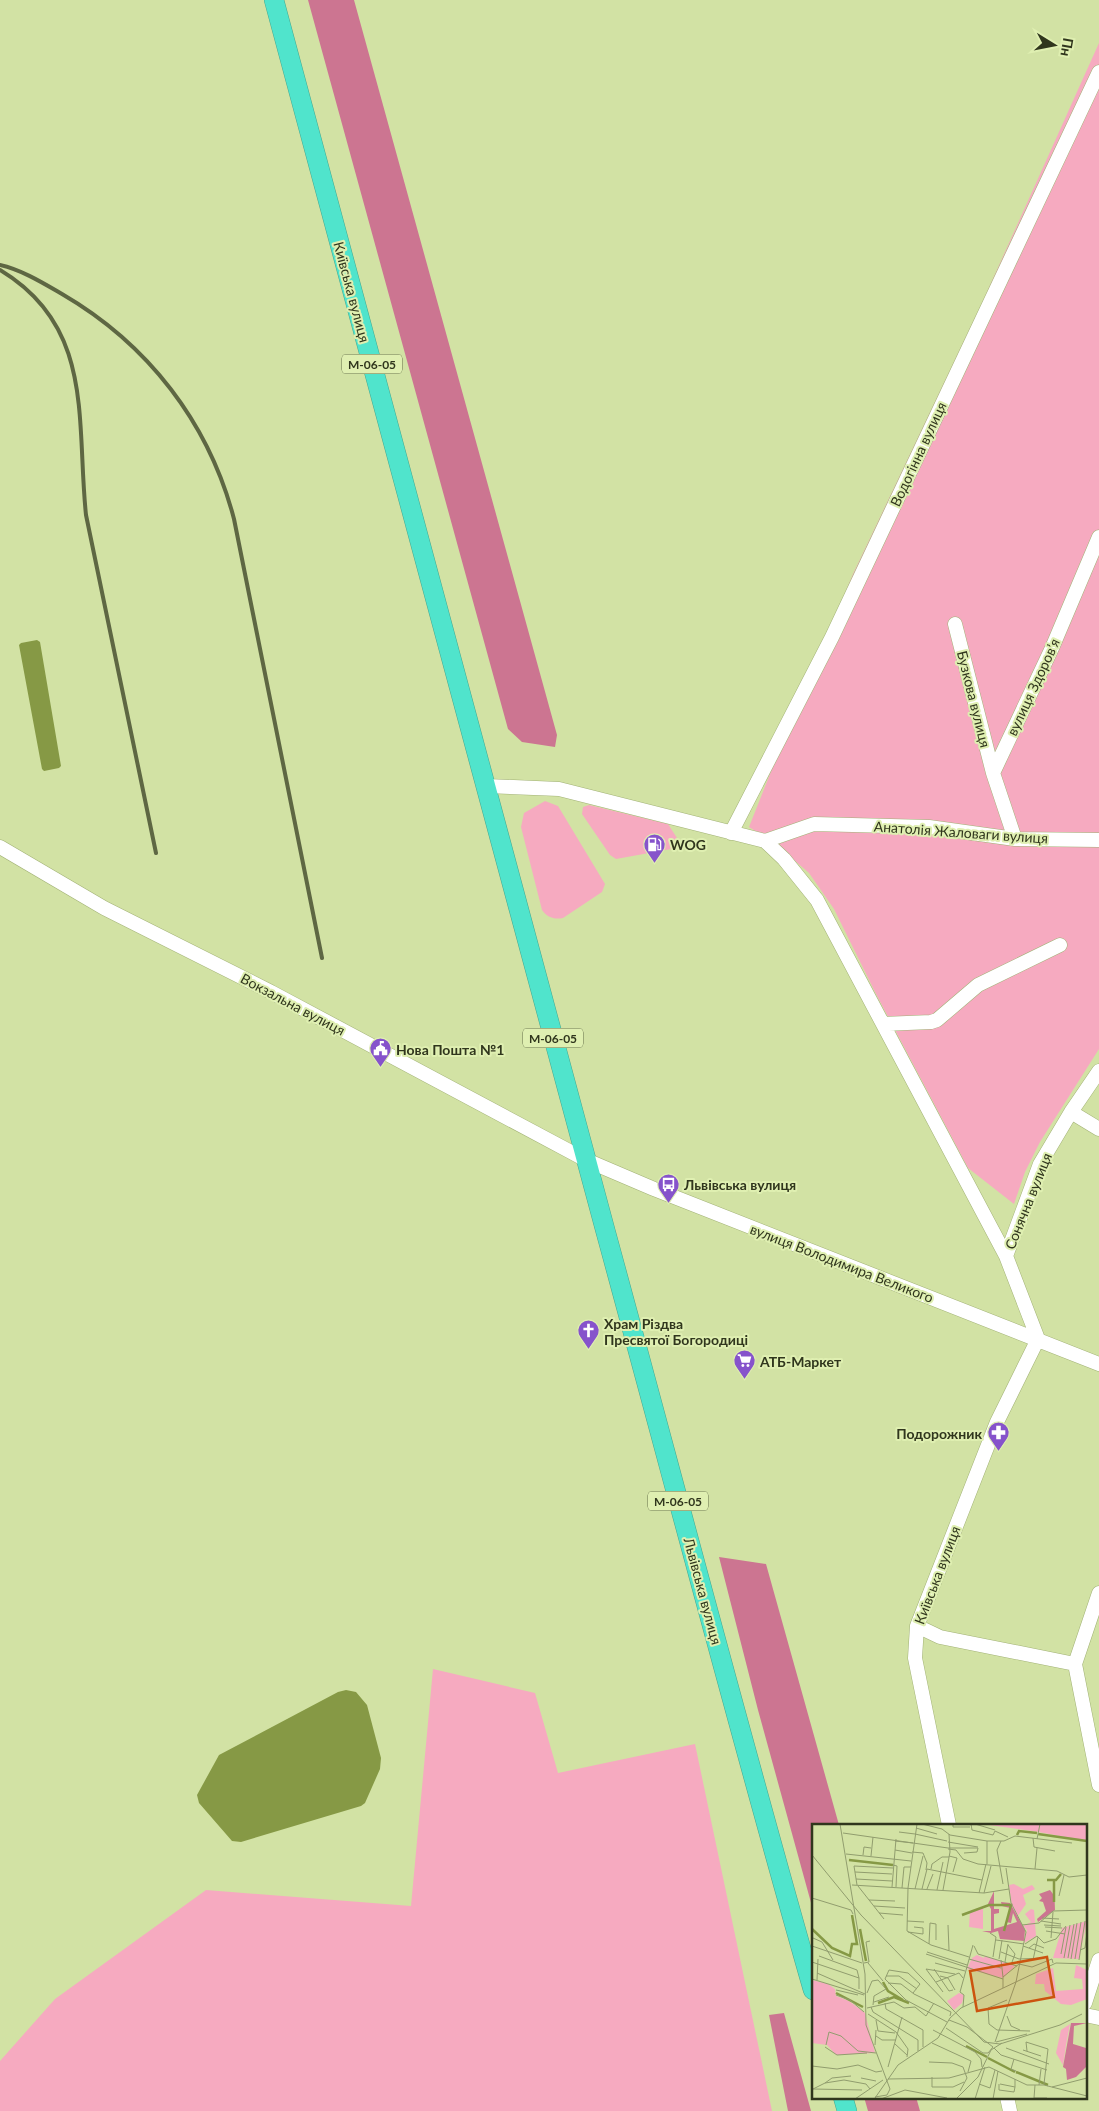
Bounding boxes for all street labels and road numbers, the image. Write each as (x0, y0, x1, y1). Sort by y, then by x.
street label: Київська вулиця (330, 240, 374, 344)
road number: М-06-05 (342, 354, 402, 374)
street label: Водогінна вулиця (886, 399, 950, 509)
street label: вулиця Здоровʼя (1003, 636, 1063, 738)
street label: Бузкова вулиця (954, 649, 994, 749)
street label: Анатолія Жаловаги вулиця (873, 817, 1049, 847)
street label: Вокзальна вулиця (238, 969, 348, 1039)
road number: М-06-05 (523, 1028, 583, 1048)
street label: Сонячна вулиця (1001, 1150, 1055, 1252)
street label: вулиця Володимира Великого (748, 1220, 936, 1306)
road number: М-06-05 (648, 1492, 708, 1510)
street label: Київська вулиця (910, 1524, 964, 1626)
street label: Львівська вулиця (680, 1535, 725, 1646)

